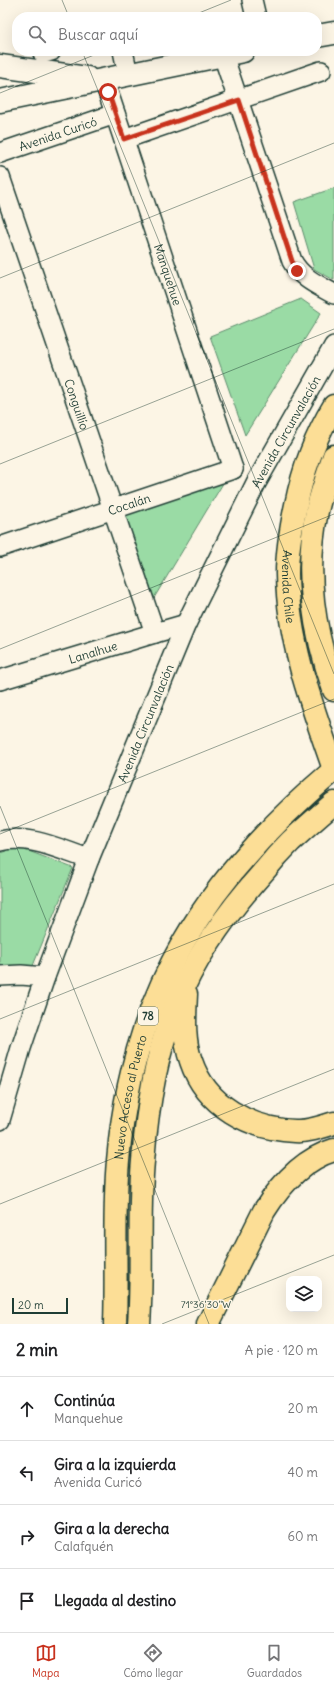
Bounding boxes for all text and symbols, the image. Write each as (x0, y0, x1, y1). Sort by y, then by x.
search box (12, 12, 322, 56)
icon: search (26, 23, 48, 45)
text: Buscar aquí (58, 25, 138, 44)
route start (99, 83, 117, 101)
street label: Avenida Curicó (17, 113, 99, 154)
street label: Manquehue (151, 242, 186, 307)
route end (288, 262, 306, 280)
street label: Avenida Circunvalación (248, 373, 323, 490)
street label: Conguillío (62, 377, 93, 432)
street label: Cocalán (106, 490, 152, 518)
street label: Avenida Chile (279, 550, 299, 624)
street label: Lanalhue (67, 637, 119, 666)
street label: Avenida Circunvalación (114, 662, 176, 784)
road number: 78 (138, 1007, 158, 1025)
street label: Nuevo Acceso al Puerto (111, 1033, 149, 1160)
map controls (286, 1276, 322, 1312)
button: layers (286, 1276, 322, 1312)
scale bar (12, 1296, 68, 1315)
text: 20 m (18, 1298, 44, 1312)
text: 71°36'30"W (181, 1298, 231, 1311)
text: 2 min (16, 1339, 58, 1361)
text: A pie · 120 m (245, 1342, 318, 1359)
text: Continúa (54, 1391, 115, 1410)
icon: ahead (16, 1398, 38, 1420)
text: 20 m (288, 1400, 318, 1417)
text: Manquehue (54, 1410, 123, 1427)
text: Gira a la izquierda (54, 1455, 176, 1474)
icon: left (16, 1462, 38, 1484)
text: 40 m (287, 1464, 318, 1481)
text: Avenida Curicó (54, 1474, 142, 1491)
text: Gira a la derecha (54, 1519, 169, 1538)
icon: right (16, 1526, 38, 1548)
text: 60 m (287, 1528, 318, 1545)
text: Calafquén (54, 1538, 114, 1555)
icon: arrive (16, 1590, 38, 1612)
text: Llegada al destino (54, 1591, 176, 1610)
tab: Mapa (32, 1642, 60, 1680)
tab: Cómo llegar (123, 1642, 183, 1680)
tab: Guardados (247, 1642, 302, 1680)

